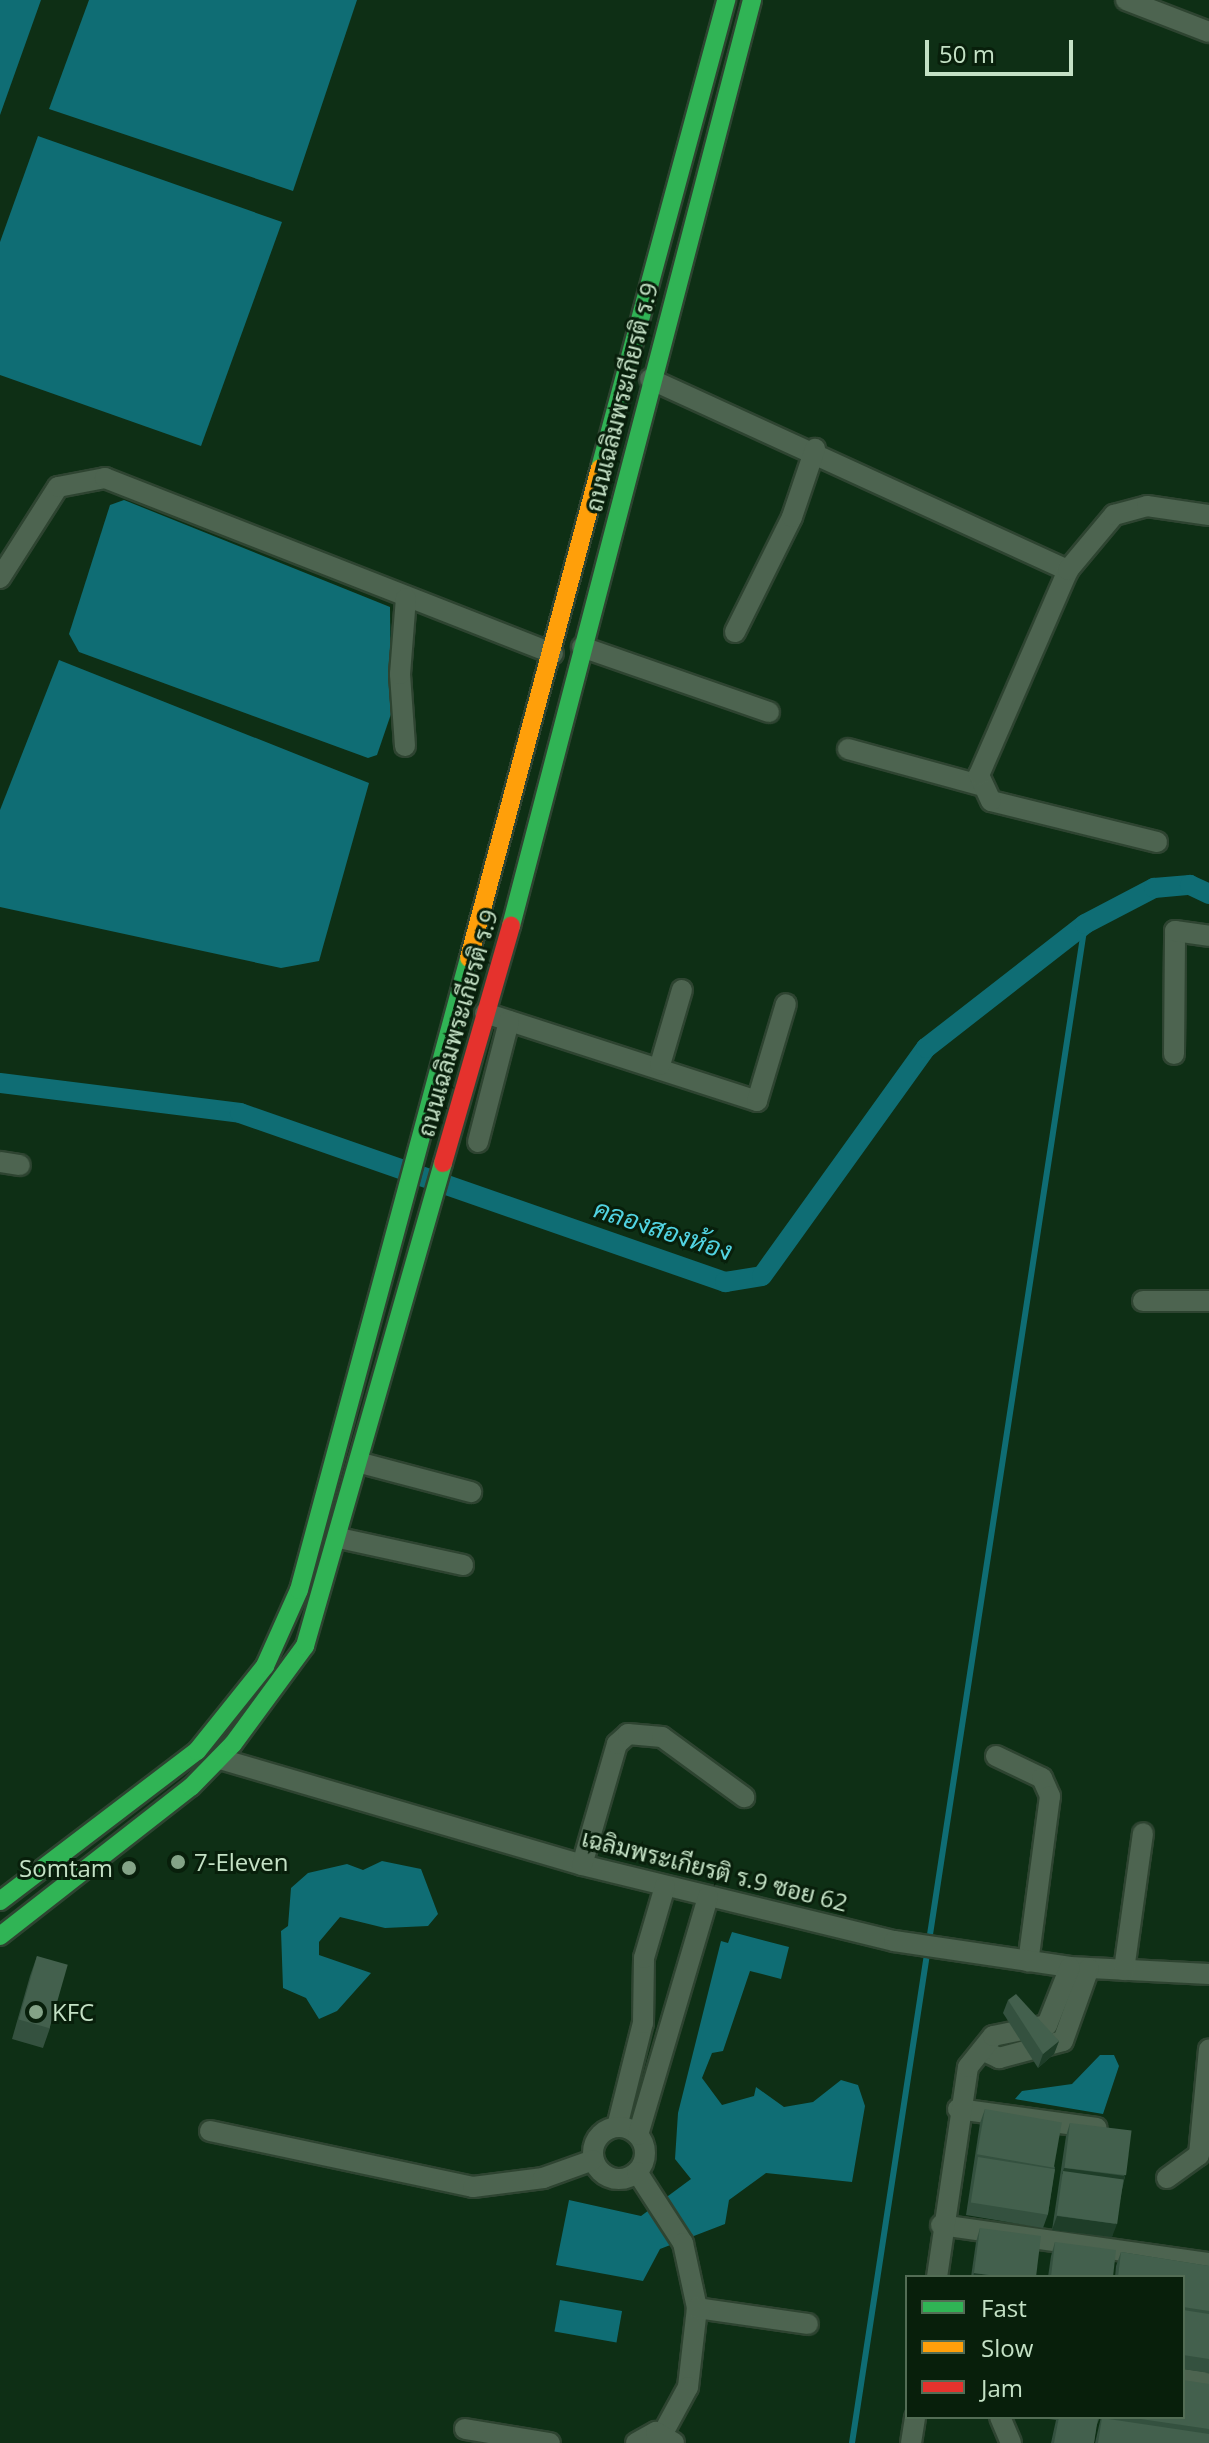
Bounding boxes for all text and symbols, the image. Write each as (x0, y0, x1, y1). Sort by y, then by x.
scale bar (929, 24, 1077, 74)
text: 50 m (939, 37, 995, 70)
street label: ถนนเฉลิมพระเกียรติ ร.9 (579, 279, 663, 515)
street label: ถนนเฉลิมพระเกียรติ ร.9 (411, 906, 503, 1140)
water label: คลองสองห้อง (590, 1193, 736, 1267)
street label: เฉลิมพระเกียรติ ร.9 ซอย 62 (579, 1823, 851, 1917)
place label: 7-Eleven (194, 1848, 288, 1876)
marker: 7-Eleven (169, 1853, 187, 1871)
place label: Somtam (19, 1854, 113, 1882)
marker: Somtam (120, 1859, 138, 1877)
place label: KFC (52, 1998, 94, 2026)
marker: KFC (27, 2003, 45, 2021)
legend (905, 2275, 1185, 2419)
text: Fast (981, 2291, 1027, 2324)
text: Slow (981, 2331, 1033, 2364)
text: Jam (981, 2371, 1023, 2404)

